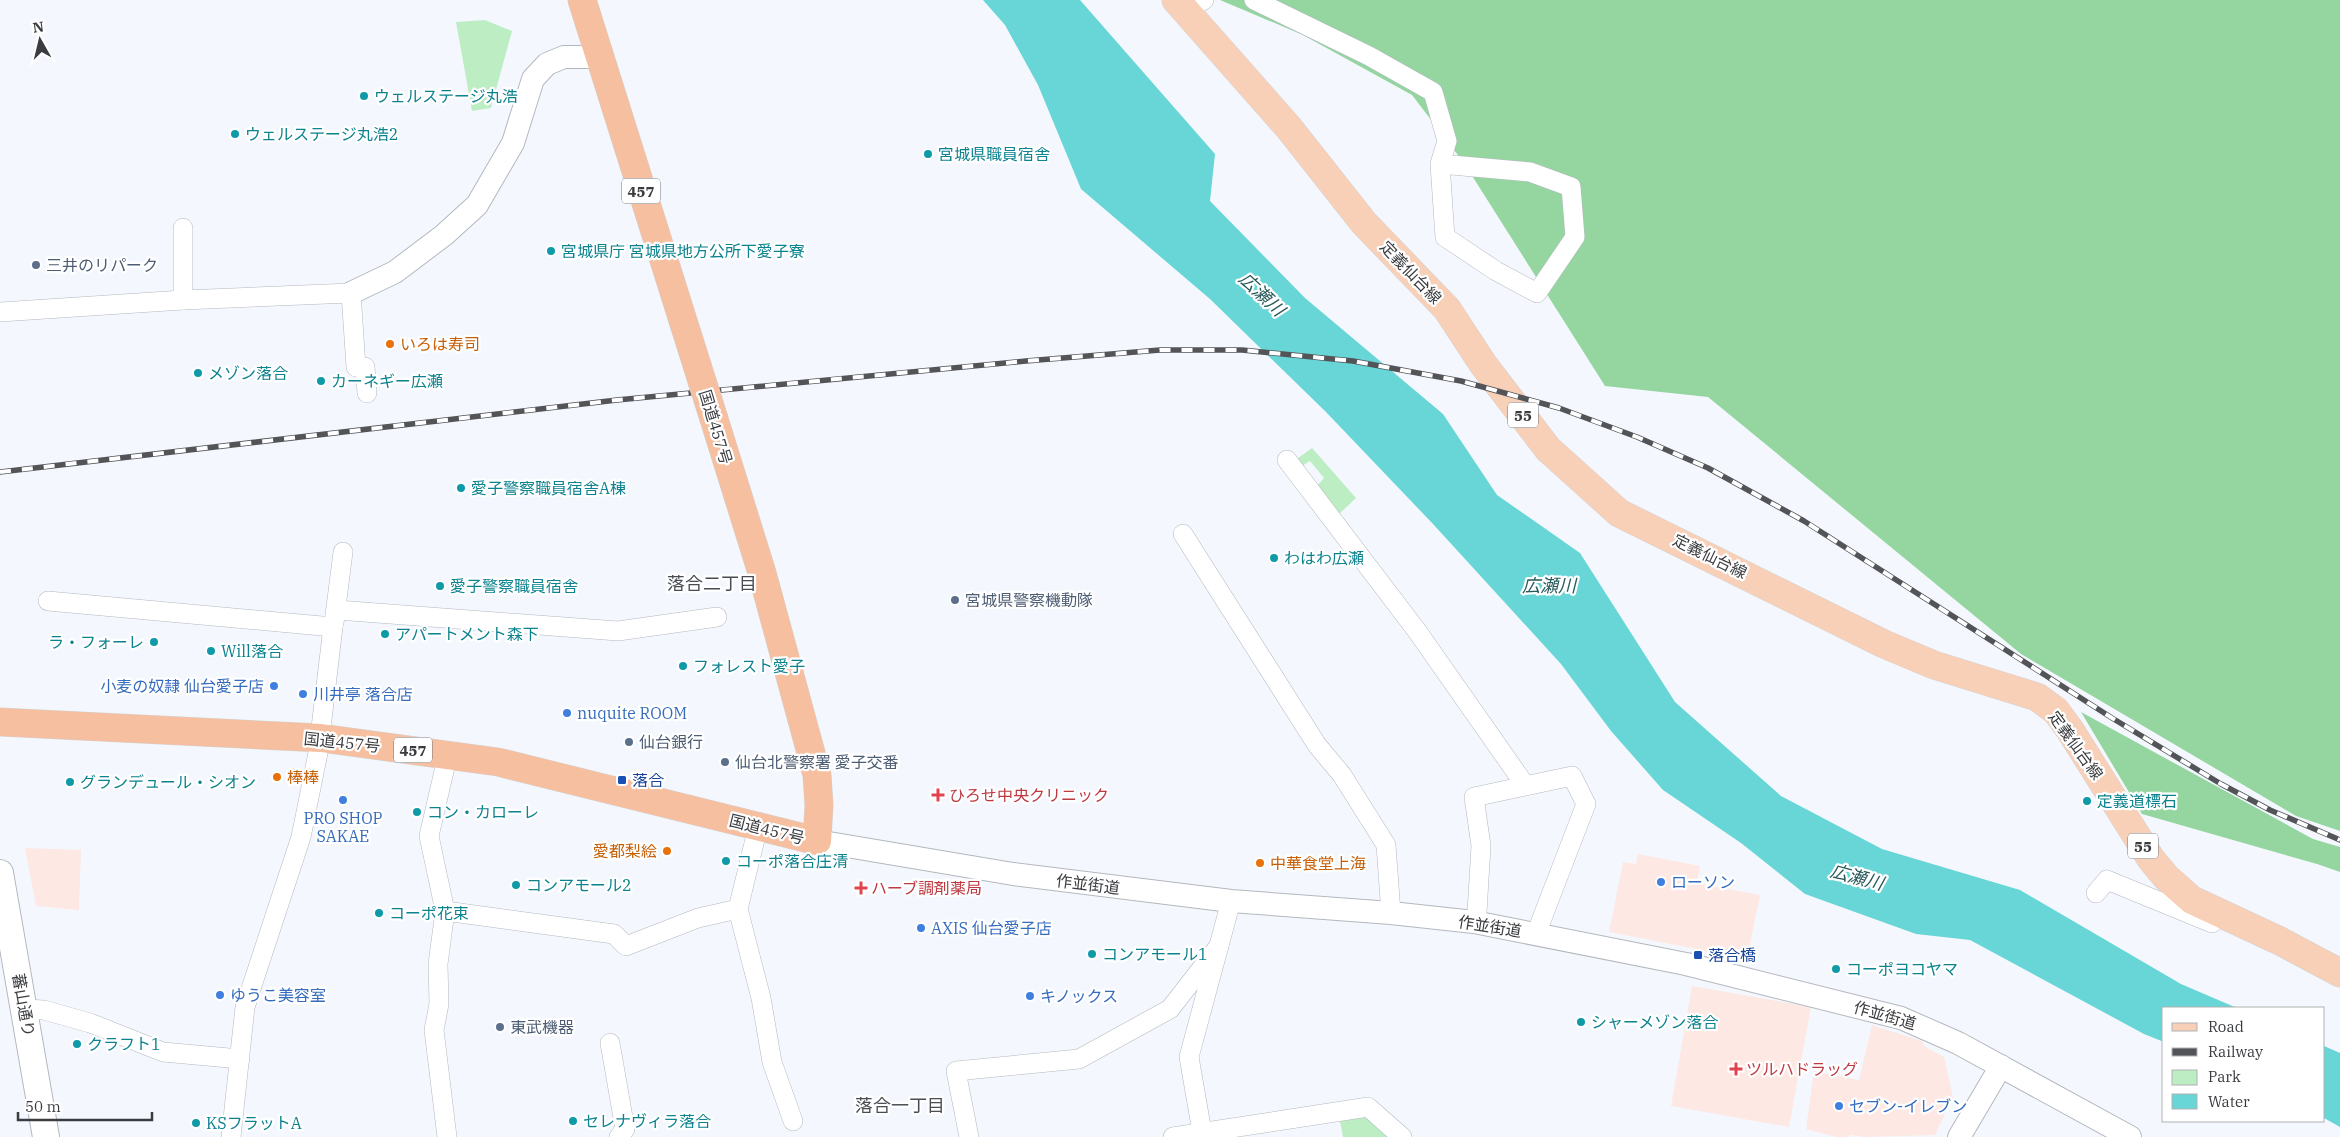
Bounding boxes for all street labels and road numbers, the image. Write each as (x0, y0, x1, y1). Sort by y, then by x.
road number: 457 (622, 178, 660, 204)
street label: 定義仙台線 (1376, 236, 1446, 308)
street label: 国道457号 (695, 387, 737, 467)
road number: 55 (1508, 402, 1538, 428)
street label: 定義仙台線 (1670, 529, 1750, 583)
street label: 定義仙台線 (2044, 707, 2108, 783)
street label: 国道457号 (303, 728, 381, 756)
road number: 457 (394, 738, 432, 762)
street label: 国道457号 (727, 810, 807, 848)
road number: 55 (2128, 834, 2158, 858)
street label: 作並街道 (1055, 870, 1121, 898)
street label: 作並街道 (1457, 911, 1523, 941)
street label: 蕃山通り (9, 972, 39, 1038)
street label: 作並街道 (1851, 997, 1919, 1033)

